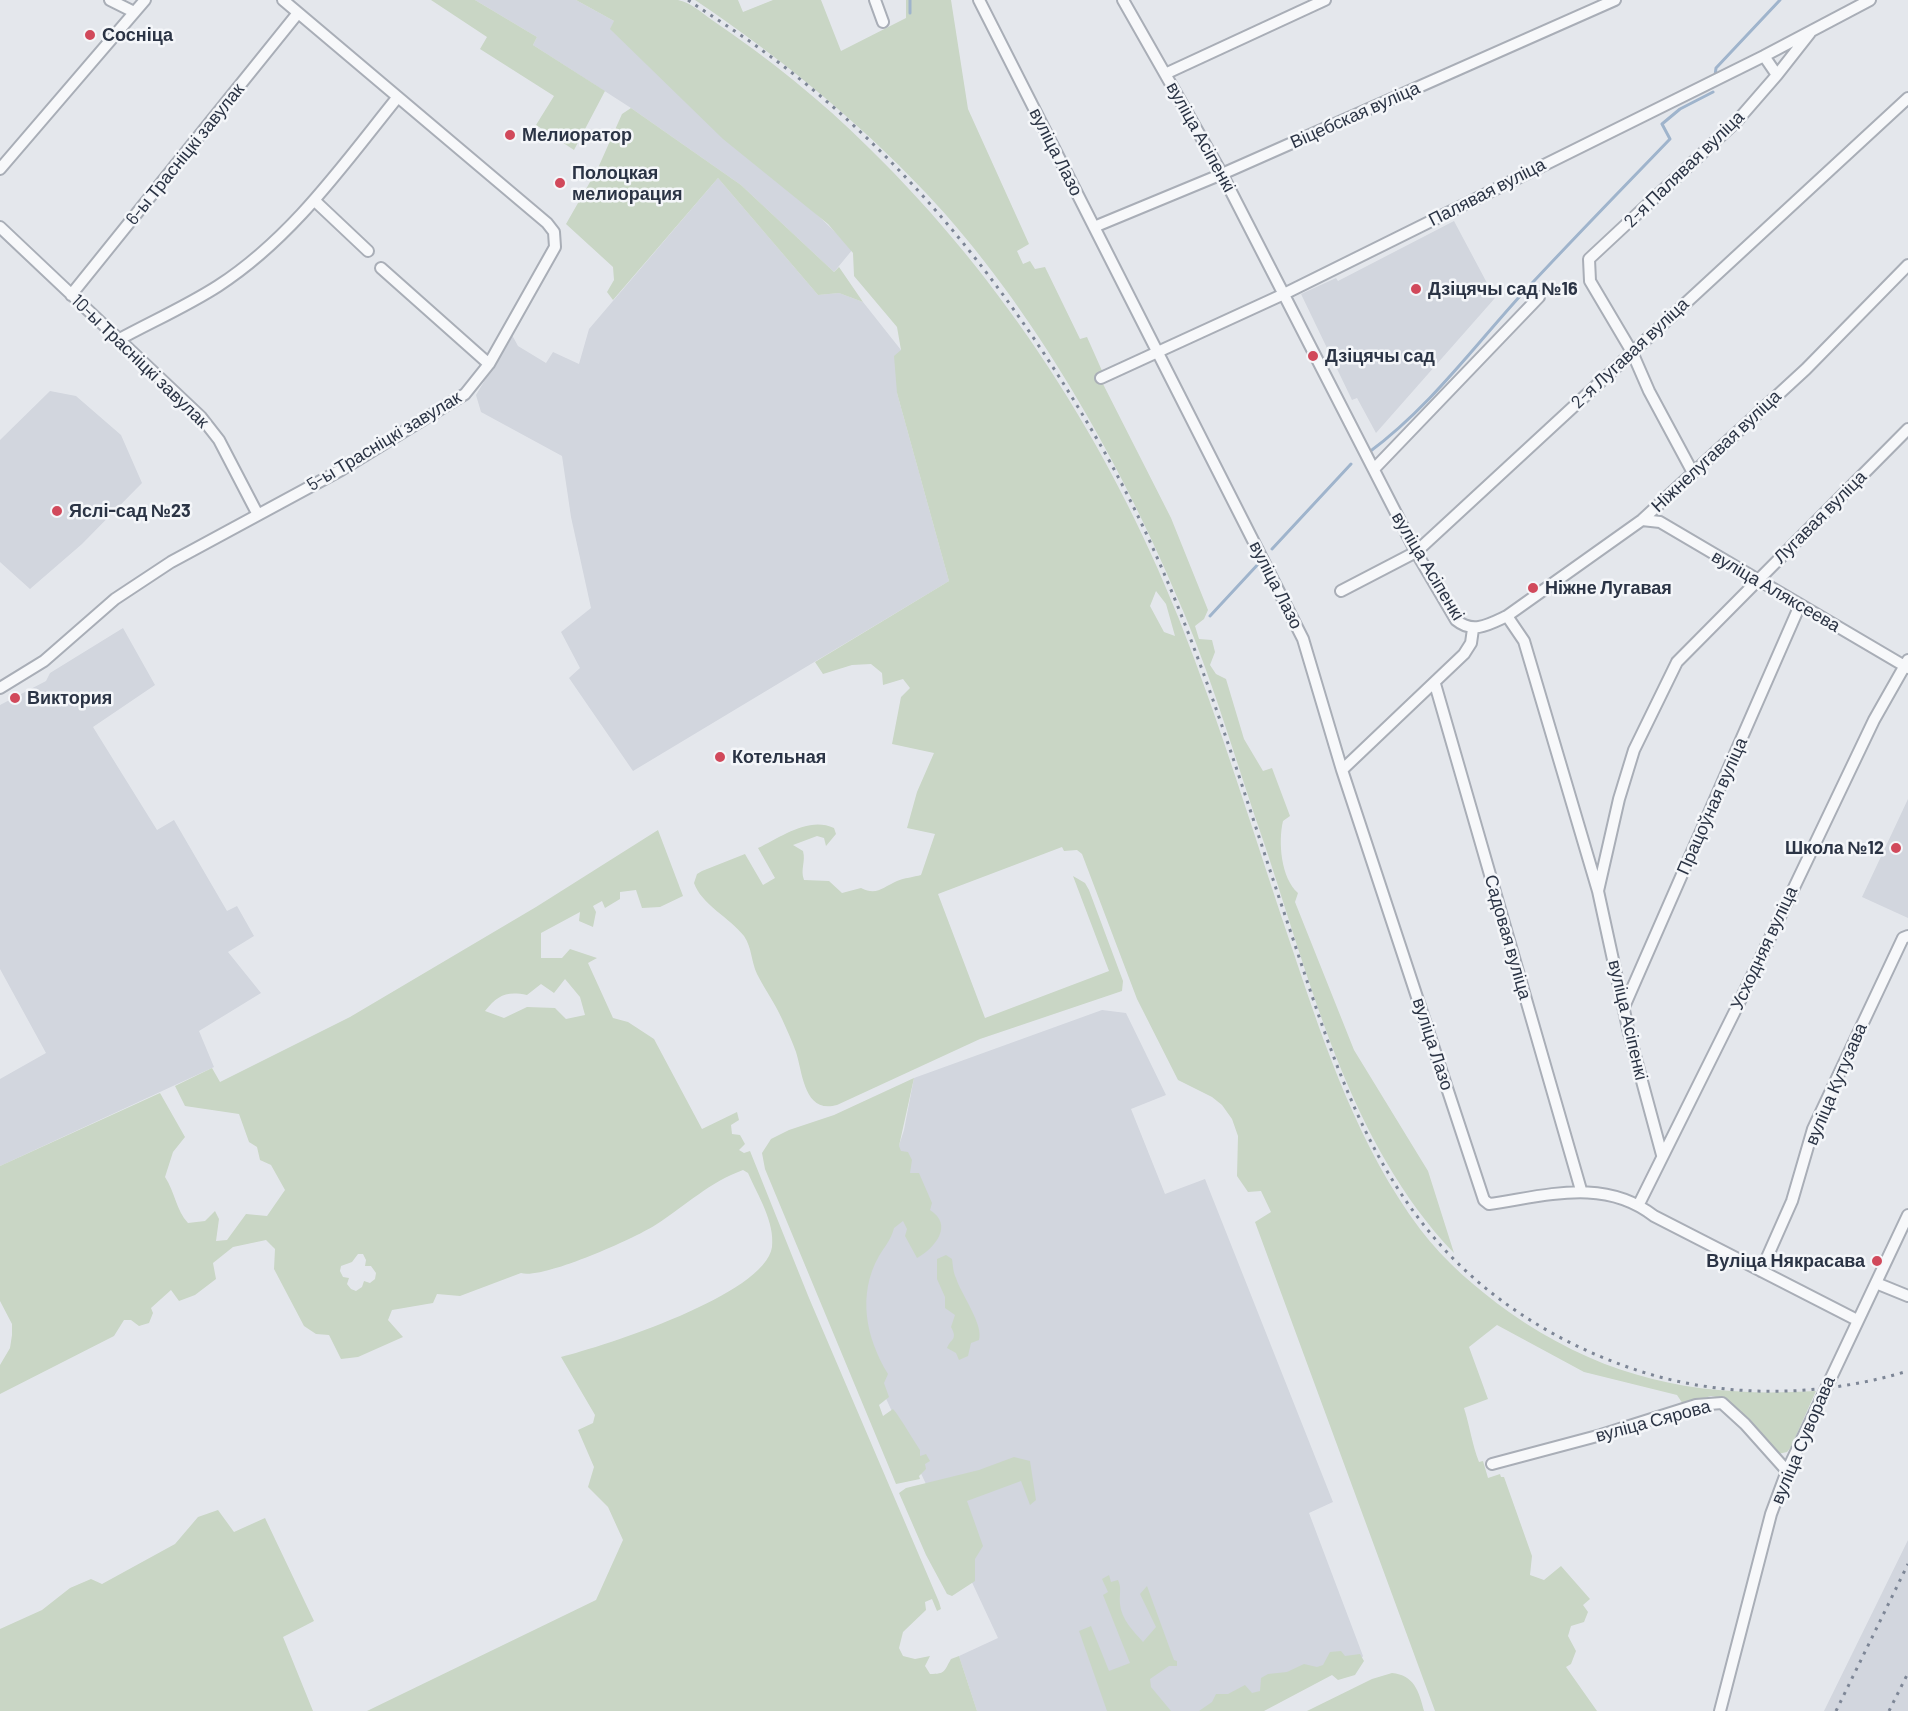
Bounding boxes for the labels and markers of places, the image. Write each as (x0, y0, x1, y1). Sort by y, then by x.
place label: Сосніца (102, 24, 173, 46)
marker: Сосніца (83, 28, 97, 42)
place label: Мелиоратор (522, 124, 632, 146)
marker: Мелиоратор (503, 128, 517, 142)
place label: Полоцкая мелиорация (572, 162, 682, 204)
marker: Полоцкая мелиорация (553, 176, 567, 190)
place label: Дзіцячы сад №16 (1428, 278, 1578, 300)
marker: Дзіцячы сад №16 (1409, 282, 1423, 296)
place label: Дзіцячы сад (1325, 345, 1435, 367)
marker: Дзіцячы сад (1306, 349, 1320, 363)
place label: Яслі-сад №23 (69, 500, 191, 522)
marker: Яслі-сад №23 (50, 504, 64, 518)
place label: Ніжне Лугавая (1545, 577, 1672, 599)
marker: Ніжне Лугавая (1526, 581, 1540, 595)
place label: Виктория (27, 687, 112, 709)
marker: Виктория (8, 691, 22, 705)
place label: Котельная (732, 746, 826, 768)
marker: Котельная (713, 750, 727, 764)
place label: Школа №12 (1785, 837, 1884, 859)
marker: Школа №12 (1889, 841, 1903, 855)
place label: Вуліца Някрасава (1706, 1250, 1865, 1272)
marker: Вуліца Някрасава (1870, 1254, 1884, 1268)

